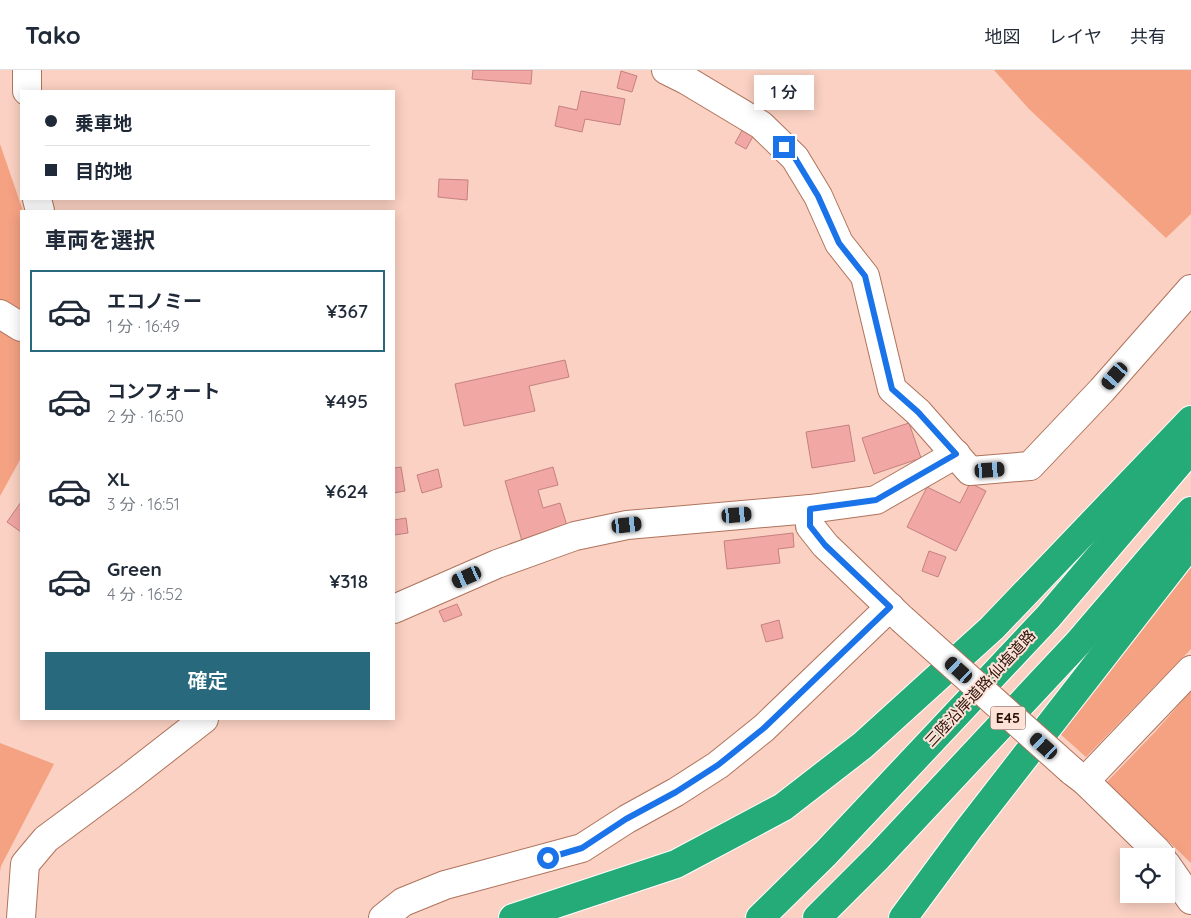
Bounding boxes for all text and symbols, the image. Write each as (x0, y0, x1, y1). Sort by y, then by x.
text: Tako (25, 20, 81, 50)
text: 地図 (985, 25, 1021, 48)
text: レイヤ (1049, 25, 1102, 48)
text: 共有 (1130, 25, 1166, 48)
callout: 1 分 (754, 75, 814, 110)
text: 1 分 (771, 82, 797, 102)
text: 乗車地 (75, 111, 132, 135)
route end (773, 136, 795, 158)
text: 目的地 (75, 159, 132, 183)
text: 車両を選択 (45, 226, 155, 254)
icon: car (47, 289, 92, 334)
text: エコノミー (107, 289, 202, 313)
text: ¥367 (326, 299, 368, 323)
text: 1 分 · 16:49 (107, 316, 180, 336)
car (1099, 360, 1130, 392)
icon: car (47, 379, 92, 424)
text: コンフォート (107, 379, 220, 403)
text: ¥495 (325, 389, 368, 413)
text: 2 分 · 16:50 (107, 406, 184, 426)
car (974, 461, 1005, 479)
text: XL (107, 467, 130, 491)
icon: car (47, 469, 92, 514)
text: ¥624 (325, 479, 368, 503)
text: 3 分 · 16:51 (107, 494, 180, 514)
car (721, 506, 752, 524)
car (611, 516, 642, 534)
text: Green (107, 557, 162, 581)
icon: car (47, 559, 92, 604)
car (450, 564, 483, 590)
text: ¥318 (329, 569, 368, 593)
text: 4 分 · 16:52 (107, 584, 183, 604)
street label: 三陸沿岸道路;仙塩道路 (921, 626, 1039, 750)
button: 確定 (45, 652, 370, 710)
car (942, 654, 975, 686)
road number: E45 (990, 706, 1026, 730)
car (1027, 730, 1060, 762)
route start (537, 847, 559, 869)
map controls (1120, 848, 1175, 903)
button: locate (1120, 848, 1175, 903)

